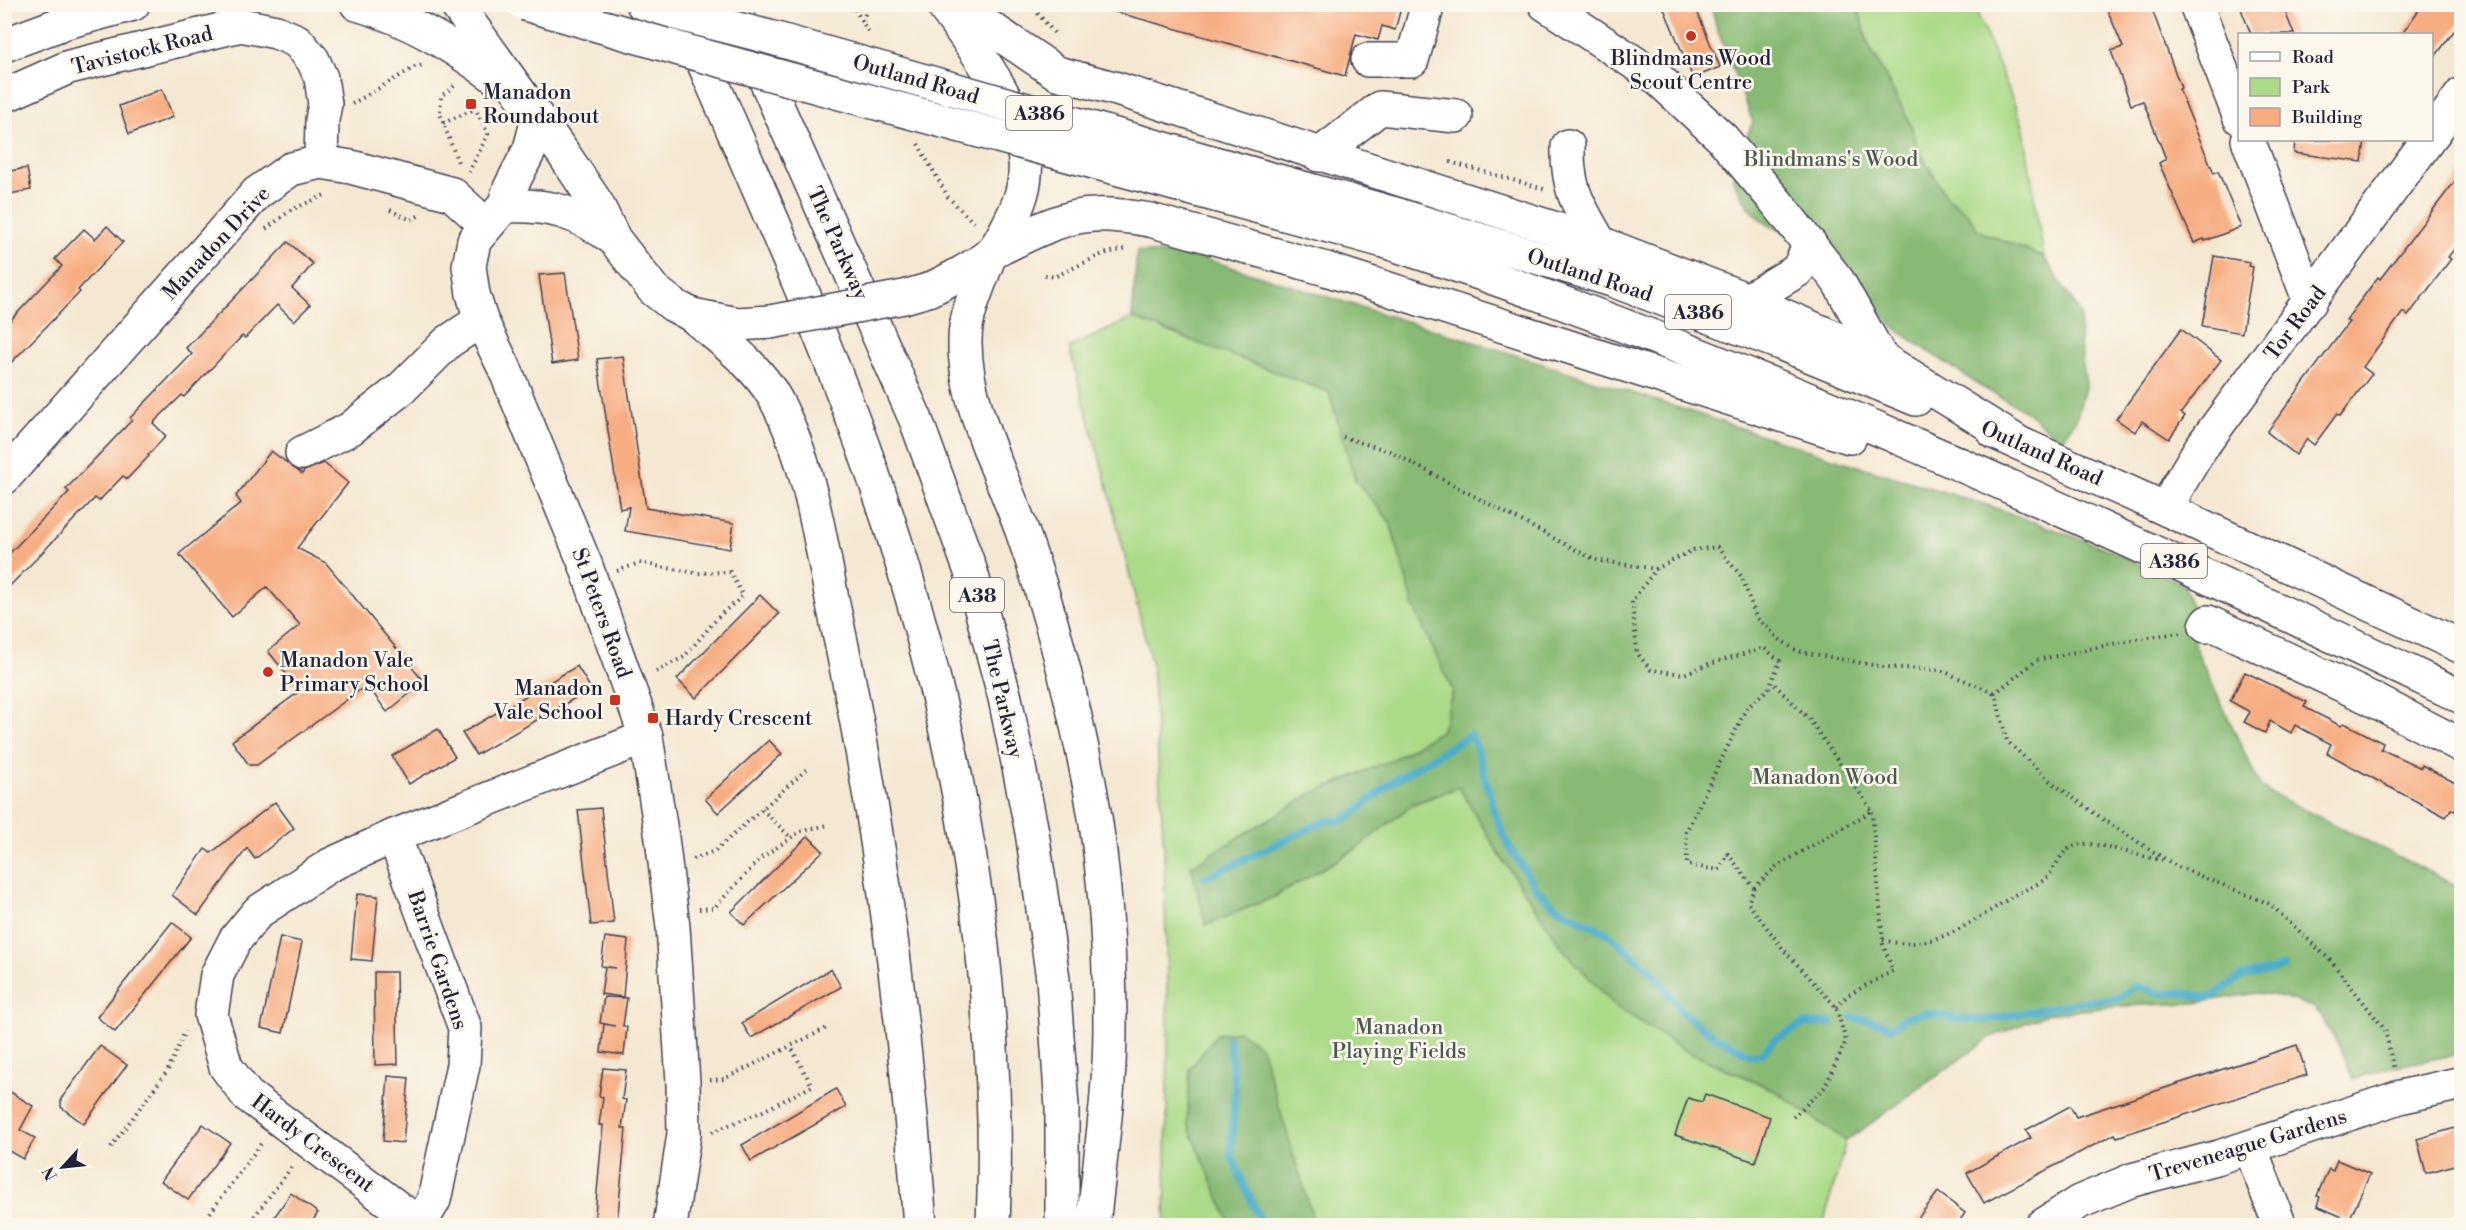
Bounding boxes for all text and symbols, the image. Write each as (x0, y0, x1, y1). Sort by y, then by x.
street label: Tavistock Road (69, 21, 215, 81)
marker: Blindmans Wood Scout Centre (1684, 29, 1698, 43)
legend (2238, 33, 2433, 141)
place label: Blindmans Wood Scout Centre (1610, 46, 1771, 96)
text: Road (2292, 46, 2335, 69)
street label: Outland Road (849, 49, 982, 110)
text: Park (2292, 76, 2331, 99)
place label: Manadon Roundabout (483, 80, 600, 130)
road number: A386 (1006, 96, 1072, 130)
marker: Manadon Roundabout (464, 97, 478, 111)
text: Building (2291, 106, 2363, 129)
park label: Blindmans's Wood (1743, 147, 1918, 173)
street label: Manadon Drive (157, 181, 276, 306)
street label: The Parkway (801, 183, 874, 305)
street label: Outland Road (1524, 243, 1656, 308)
street label: Tor Road (2259, 281, 2332, 366)
road number: A386 (1665, 295, 1731, 329)
street label: Outland Road (1977, 416, 2107, 492)
road number: A386 (2141, 544, 2207, 578)
street label: St Peters Road (565, 545, 637, 682)
road number: A38 (950, 578, 1004, 612)
street label: The Parkway (976, 637, 1028, 762)
place label: Manadon Vale Primary School (280, 648, 429, 698)
marker: Manadon Vale Primary School (261, 665, 275, 679)
place label: Manadon Vale School (492, 676, 603, 726)
marker: Manadon Vale School (608, 693, 622, 707)
place label: Hardy Crescent (665, 706, 813, 732)
marker: Hardy Crescent (646, 711, 660, 725)
park label: Manadon Wood (1752, 765, 1898, 791)
street label: Barrie Gardens (401, 886, 473, 1033)
park label: Manadon Playing Fields (1332, 1015, 1466, 1065)
street label: Hardy Crescent (246, 1089, 380, 1199)
street label: Treveneague Gardens (2147, 1104, 2350, 1188)
north arrow (33, 1137, 93, 1197)
text: N (39, 1163, 62, 1184)

